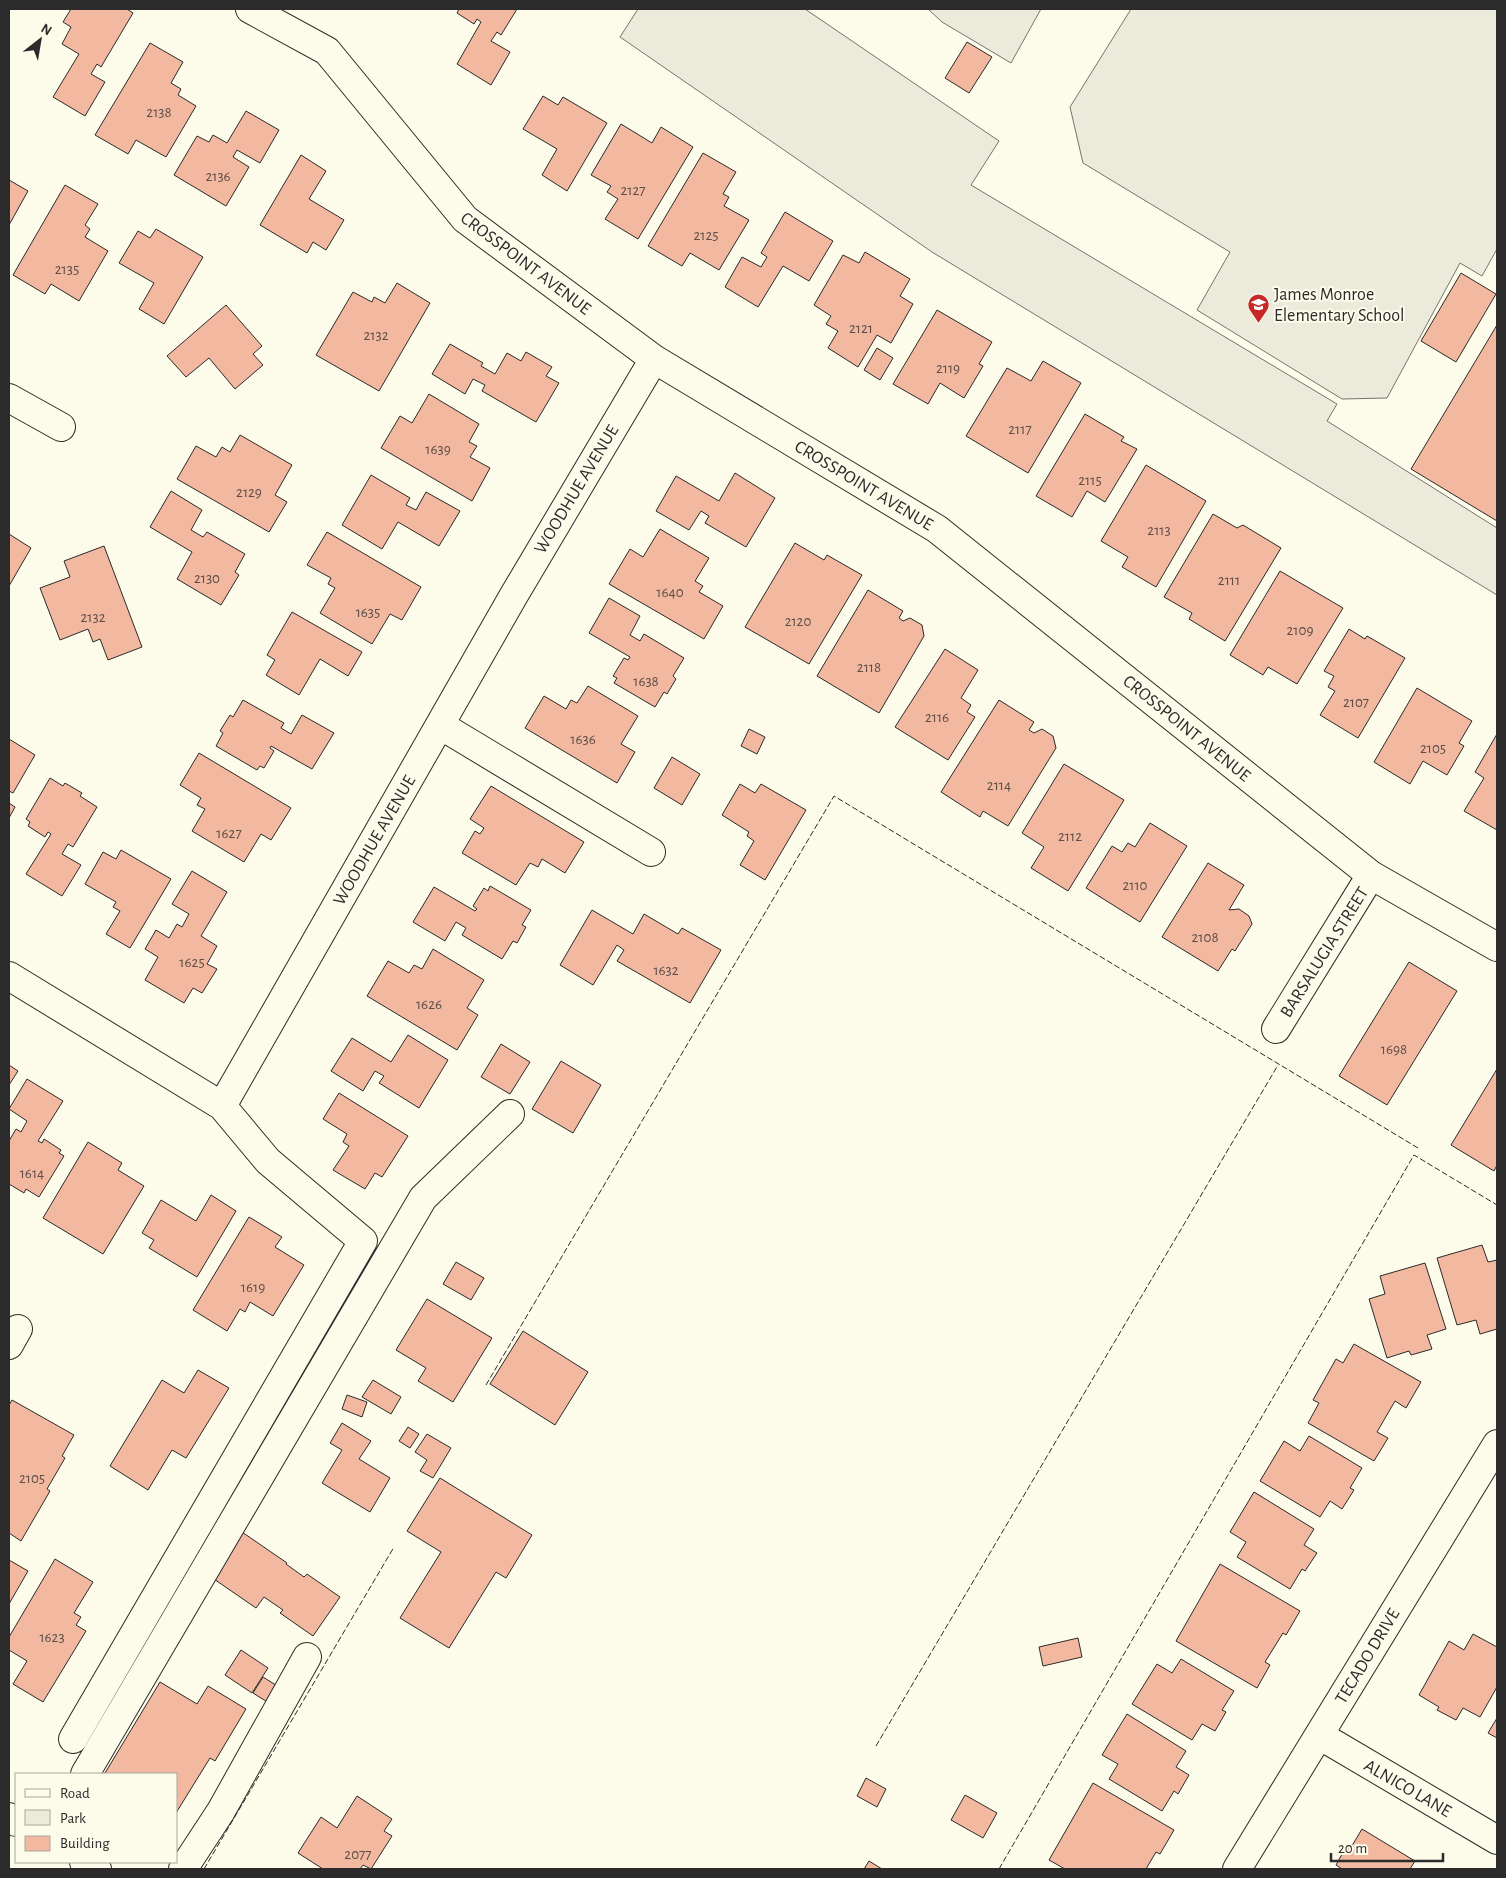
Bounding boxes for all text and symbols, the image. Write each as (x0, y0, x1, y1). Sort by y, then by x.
north arrow (15, 15, 65, 65)
text: N (38, 21, 54, 38)
house number: 2138 (146, 105, 172, 120)
house number: 2136 (205, 169, 231, 184)
house number: 2127 (620, 183, 646, 198)
street label: CROSSPOINT AVENUE (457, 209, 594, 319)
house number: 2125 (693, 228, 719, 243)
house number: 2135 (55, 262, 79, 277)
place label: James Monroe Elementary School (1274, 286, 1405, 325)
school or university icon: James Monroe Elementary School (1246, 292, 1270, 323)
house number: 2121 (849, 321, 873, 336)
house number: 2132 (364, 328, 389, 343)
house number: 2119 (936, 361, 960, 376)
street label: WOODHUE AVENUE (531, 422, 622, 557)
house number: 2117 (1008, 422, 1032, 437)
street label: CROSSPOINT AVENUE (791, 437, 936, 534)
house number: 1639 (425, 442, 451, 457)
house number: 2115 (1078, 473, 1102, 488)
house number: 2129 (236, 485, 262, 500)
house number: 2113 (1147, 523, 1171, 538)
house number: 2130 (194, 571, 220, 586)
house number: 2111 (1218, 573, 1240, 588)
house number: 1640 (656, 585, 684, 600)
house number: 1635 (356, 605, 380, 620)
house number: 2132 (81, 610, 106, 625)
house number: 2120 (785, 614, 811, 629)
house number: 2109 (1287, 623, 1313, 638)
house number: 2118 (857, 660, 881, 675)
street label: CROSSPOINT AVENUE (1119, 672, 1254, 786)
house number: 1638 (633, 674, 659, 689)
house number: 2107 (1343, 695, 1369, 710)
house number: 2116 (925, 710, 949, 725)
house number: 1636 (570, 732, 596, 747)
house number: 2105 (1420, 741, 1446, 756)
street label: WOODHUE AVENUE (330, 772, 419, 908)
house number: 2114 (987, 778, 1011, 793)
house number: 1627 (216, 826, 242, 841)
house number: 2112 (1058, 829, 1082, 844)
house number: 2110 (1122, 878, 1148, 893)
street label: BARSALUGIA STREET (1277, 884, 1372, 1021)
house number: 2108 (1191, 930, 1219, 945)
house number: 1625 (179, 955, 205, 970)
house number: 1632 (653, 963, 679, 978)
house number: 1626 (416, 997, 442, 1012)
house number: 1698 (1381, 1042, 1407, 1057)
house number: 1614 (20, 1166, 44, 1181)
house number: 1619 (241, 1280, 265, 1295)
house number: 2105 (19, 1471, 45, 1486)
street label: TECADO DRIVE (1332, 1605, 1404, 1707)
house number: 1623 (39, 1630, 65, 1645)
street label: ALNICO LANE (1361, 1757, 1454, 1821)
legend (15, 1773, 178, 1863)
text: Road (60, 1786, 90, 1801)
text: Park (60, 1811, 86, 1826)
scale bar (1331, 1830, 1444, 1862)
text: Building (60, 1836, 110, 1851)
text: 20 m (1338, 1841, 1367, 1856)
house number: 2077 (344, 1847, 372, 1862)

